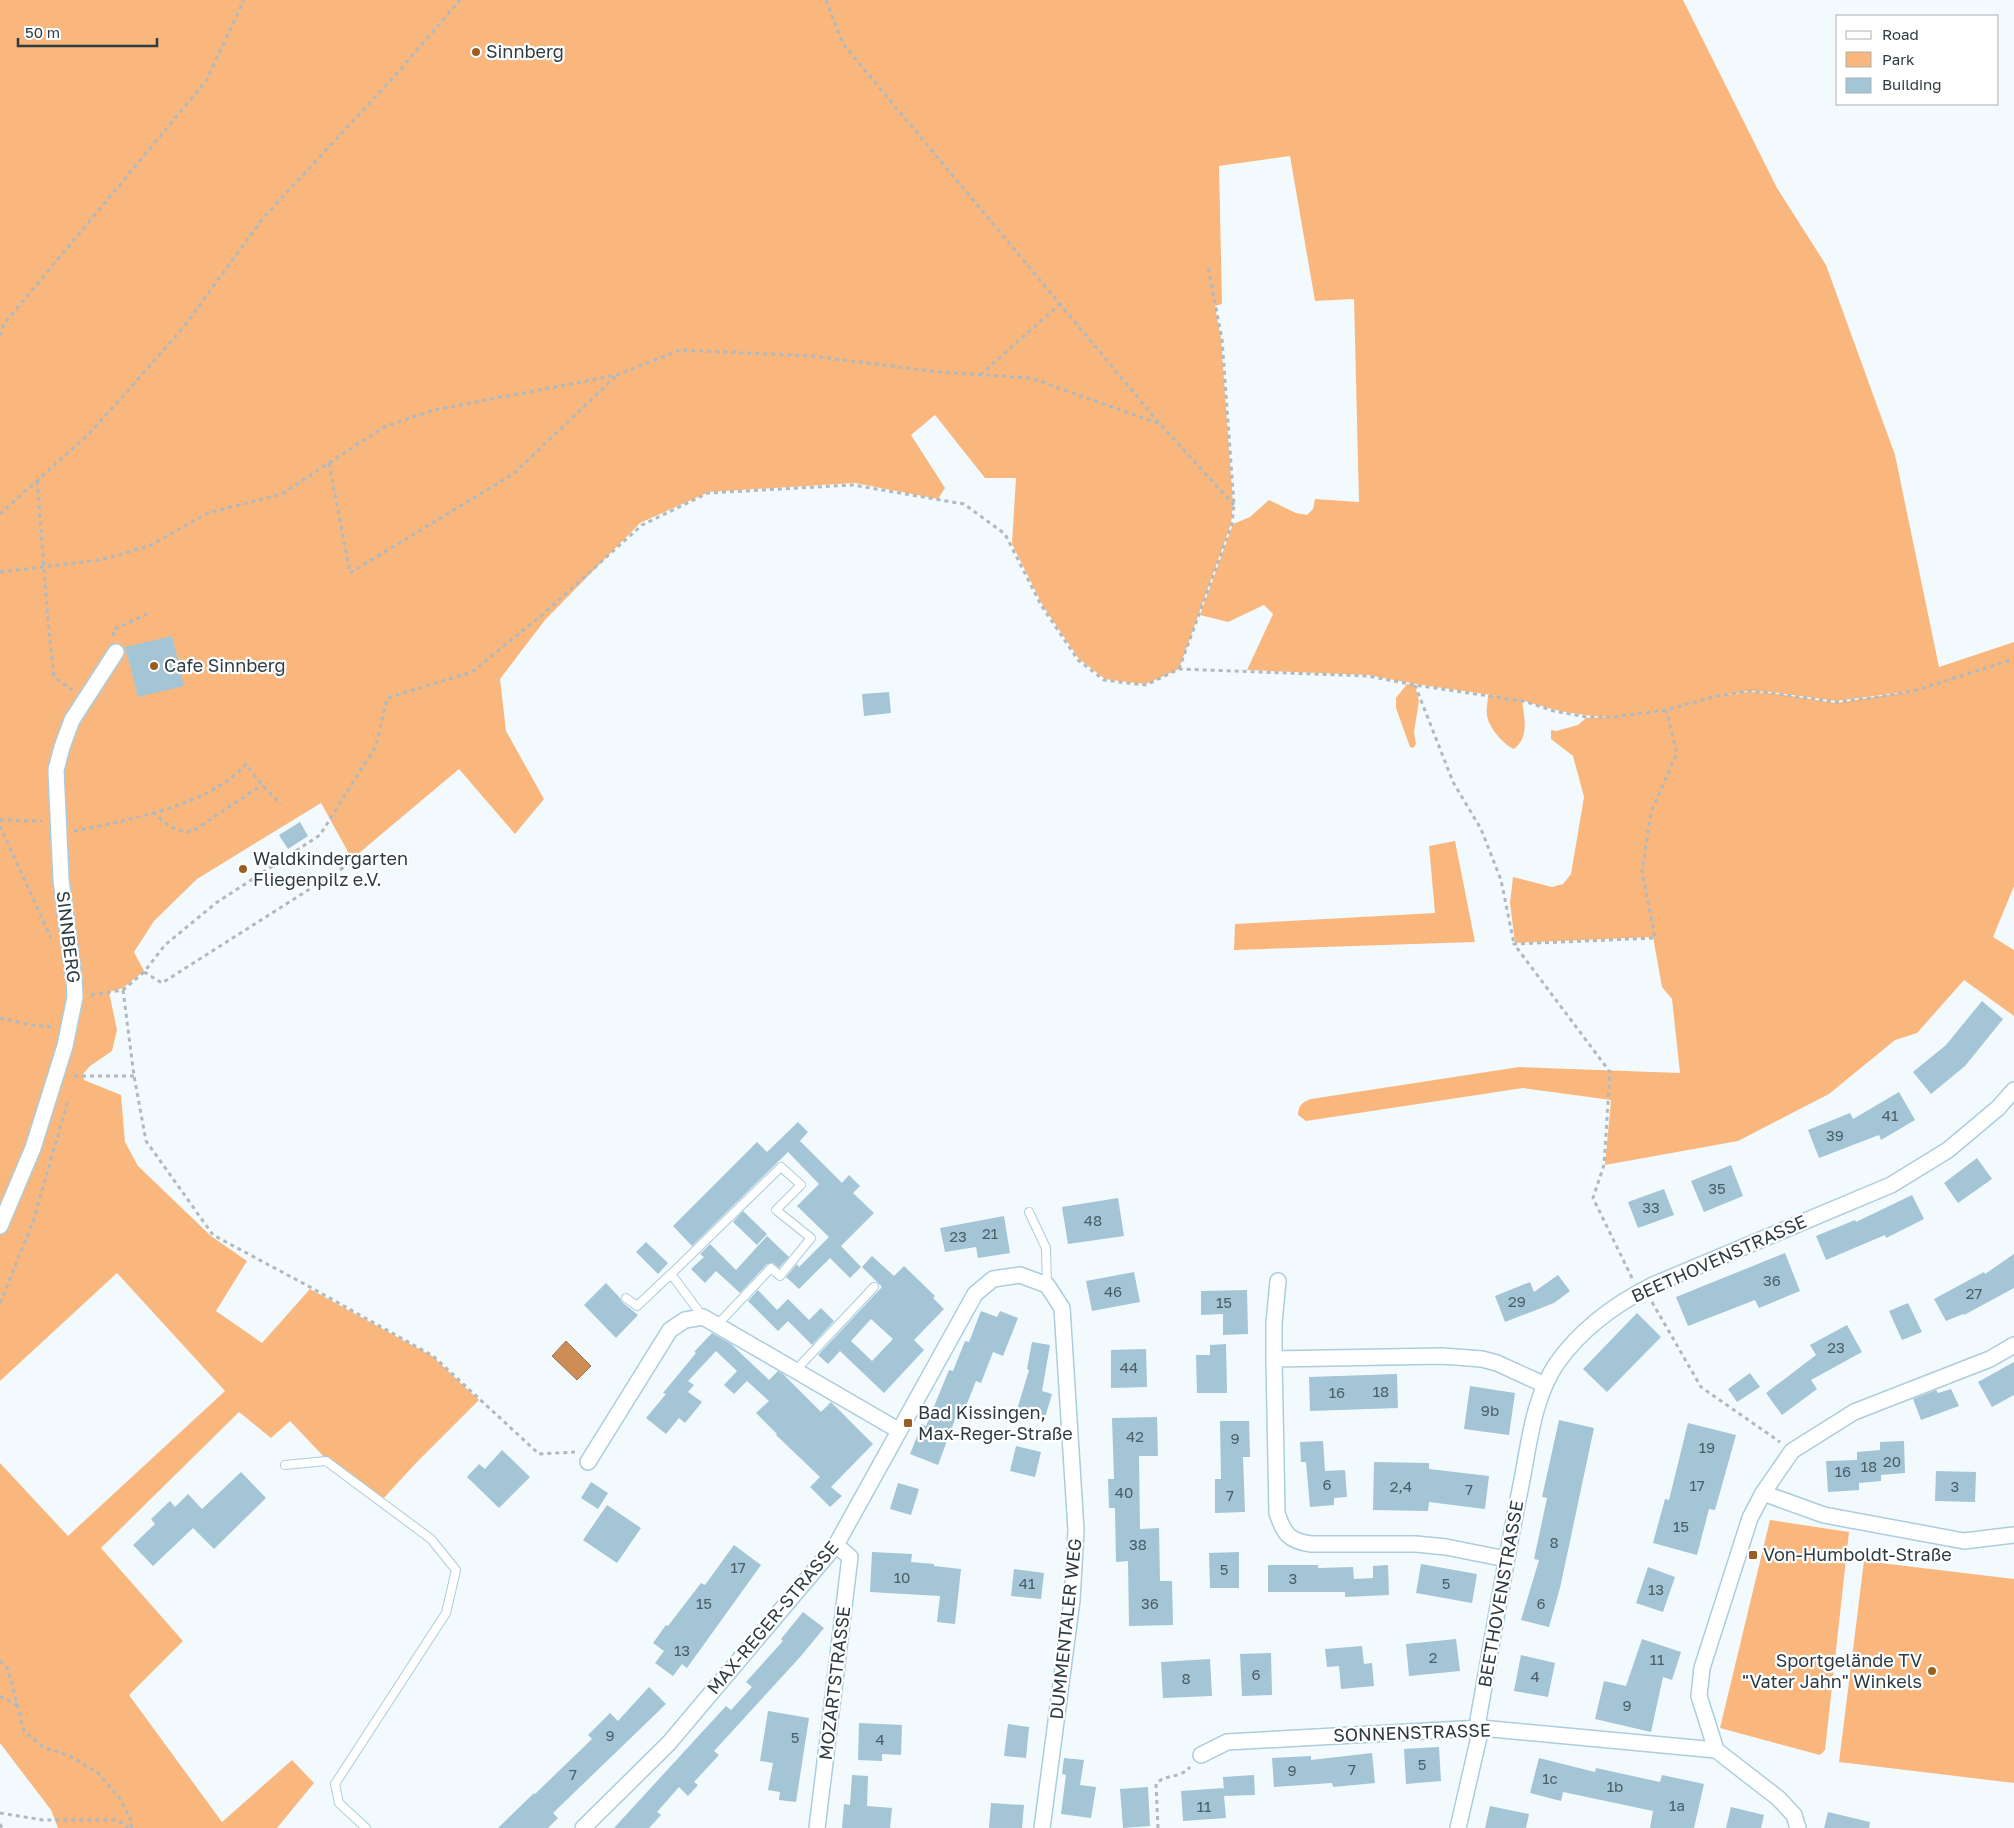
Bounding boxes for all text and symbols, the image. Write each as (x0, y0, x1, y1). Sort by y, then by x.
scale bar (18, 15, 156, 47)
legend (1836, 15, 1999, 105)
text: 50 m (25, 23, 60, 41)
text: Road (1882, 25, 1919, 43)
place label: Sinnberg (486, 40, 564, 62)
marker: Sinnberg (470, 46, 482, 58)
text: Park (1882, 50, 1915, 68)
text: Building (1882, 75, 1942, 93)
place label: Cafe Sinnberg (164, 654, 286, 676)
marker: Cafe Sinnberg (148, 660, 160, 672)
place label: Waldkindergarten Fliegenpilz e.V. (253, 847, 408, 890)
marker: Waldkindergarten Fliegenpilz e.V. (237, 863, 249, 875)
street label: SINNBERG (52, 890, 86, 984)
house number: 41 (1882, 1106, 1898, 1124)
house number: 39 (1826, 1126, 1844, 1144)
house number: 35 (1708, 1179, 1726, 1197)
house number: 33 (1642, 1198, 1660, 1216)
street label: BEETHOVENSTRASSE (1628, 1210, 1810, 1307)
house number: 48 (1084, 1211, 1102, 1229)
house number: 21 (982, 1224, 998, 1242)
house number: 23 (949, 1227, 967, 1245)
house number: 36 (1763, 1271, 1781, 1289)
house number: 46 (1104, 1282, 1122, 1300)
house number: 27 (1966, 1284, 1982, 1302)
house number: 29 (1508, 1292, 1526, 1310)
house number: 15 (1216, 1293, 1232, 1311)
house number: 23 (1827, 1338, 1845, 1356)
house number: 44 (1120, 1358, 1138, 1376)
house number: 18 (1373, 1382, 1389, 1400)
house number: 16 (1329, 1383, 1345, 1401)
place label: Bad Kissingen, Max-Reger-Straße (918, 1401, 1073, 1444)
house number: 9b (1481, 1401, 1499, 1419)
marker: Bad Kissingen, Max-Reger-Straße (902, 1417, 914, 1429)
house number: 42 (1126, 1427, 1144, 1445)
house number: 9 (1230, 1429, 1240, 1447)
house number: 19 (1699, 1438, 1715, 1456)
house number: 20 (1883, 1452, 1901, 1470)
house number: 18 (1861, 1457, 1877, 1475)
house number: 16 (1835, 1462, 1851, 1480)
house number: 6 (1322, 1475, 1332, 1493)
house number: 17 (1689, 1476, 1705, 1494)
house number: 2,4 (1390, 1477, 1412, 1495)
house number: 3 (1951, 1477, 1959, 1495)
house number: 7 (1465, 1480, 1473, 1498)
house number: 40 (1115, 1483, 1133, 1501)
house number: 7 (1226, 1486, 1234, 1504)
street label: BEETHOVENSTRASSE (1473, 1499, 1527, 1689)
house number: 15 (1673, 1517, 1689, 1535)
house number: 8 (1549, 1533, 1559, 1551)
house number: 38 (1129, 1535, 1147, 1553)
street label: MAX-REGER-STRASSE (702, 1536, 843, 1698)
street label: DUMMENTALER WEG (1045, 1537, 1085, 1721)
place label: Von-Humboldt-Straße (1763, 1543, 1952, 1565)
marker: Von-Humboldt-Straße (1747, 1549, 1759, 1561)
house number: 17 (730, 1558, 746, 1576)
house number: 5 (1220, 1560, 1228, 1578)
house number: 10 (894, 1568, 910, 1586)
house number: 3 (1289, 1569, 1297, 1587)
house number: 41 (1019, 1574, 1035, 1592)
house number: 5 (1442, 1574, 1450, 1592)
house number: 13 (1648, 1580, 1664, 1598)
house number: 15 (696, 1594, 712, 1612)
house number: 36 (1141, 1594, 1159, 1612)
house number: 6 (1536, 1594, 1546, 1612)
street label: MOZARTSTRASSE (814, 1605, 854, 1761)
house number: 13 (674, 1641, 690, 1659)
house number: 2 (1429, 1648, 1437, 1666)
place label: Sportgelände TV "Vater Jahn" Winkels (1742, 1649, 1922, 1692)
house number: 11 (1650, 1650, 1664, 1668)
house number: 6 (1251, 1665, 1261, 1683)
marker: Sportgelände TV "Vater Jahn" Winkels (1926, 1665, 1938, 1677)
house number: 4 (1530, 1667, 1540, 1685)
house number: 8 (1181, 1669, 1191, 1687)
house number: 9 (1622, 1696, 1632, 1714)
street label: SONNENSTRASSE (1333, 1718, 1491, 1746)
house number: 9 (605, 1726, 615, 1744)
house number: 5 (791, 1728, 799, 1746)
house number: 4 (875, 1730, 885, 1748)
house number: 5 (1418, 1755, 1426, 1773)
house number: 7 (1348, 1760, 1356, 1778)
house number: 9 (1287, 1761, 1297, 1779)
house number: 7 (569, 1765, 577, 1783)
house number: 1c (1542, 1769, 1558, 1787)
house number: 1b (1607, 1777, 1623, 1795)
house number: 1a (1669, 1796, 1685, 1814)
house number: 11 (1197, 1797, 1211, 1815)

